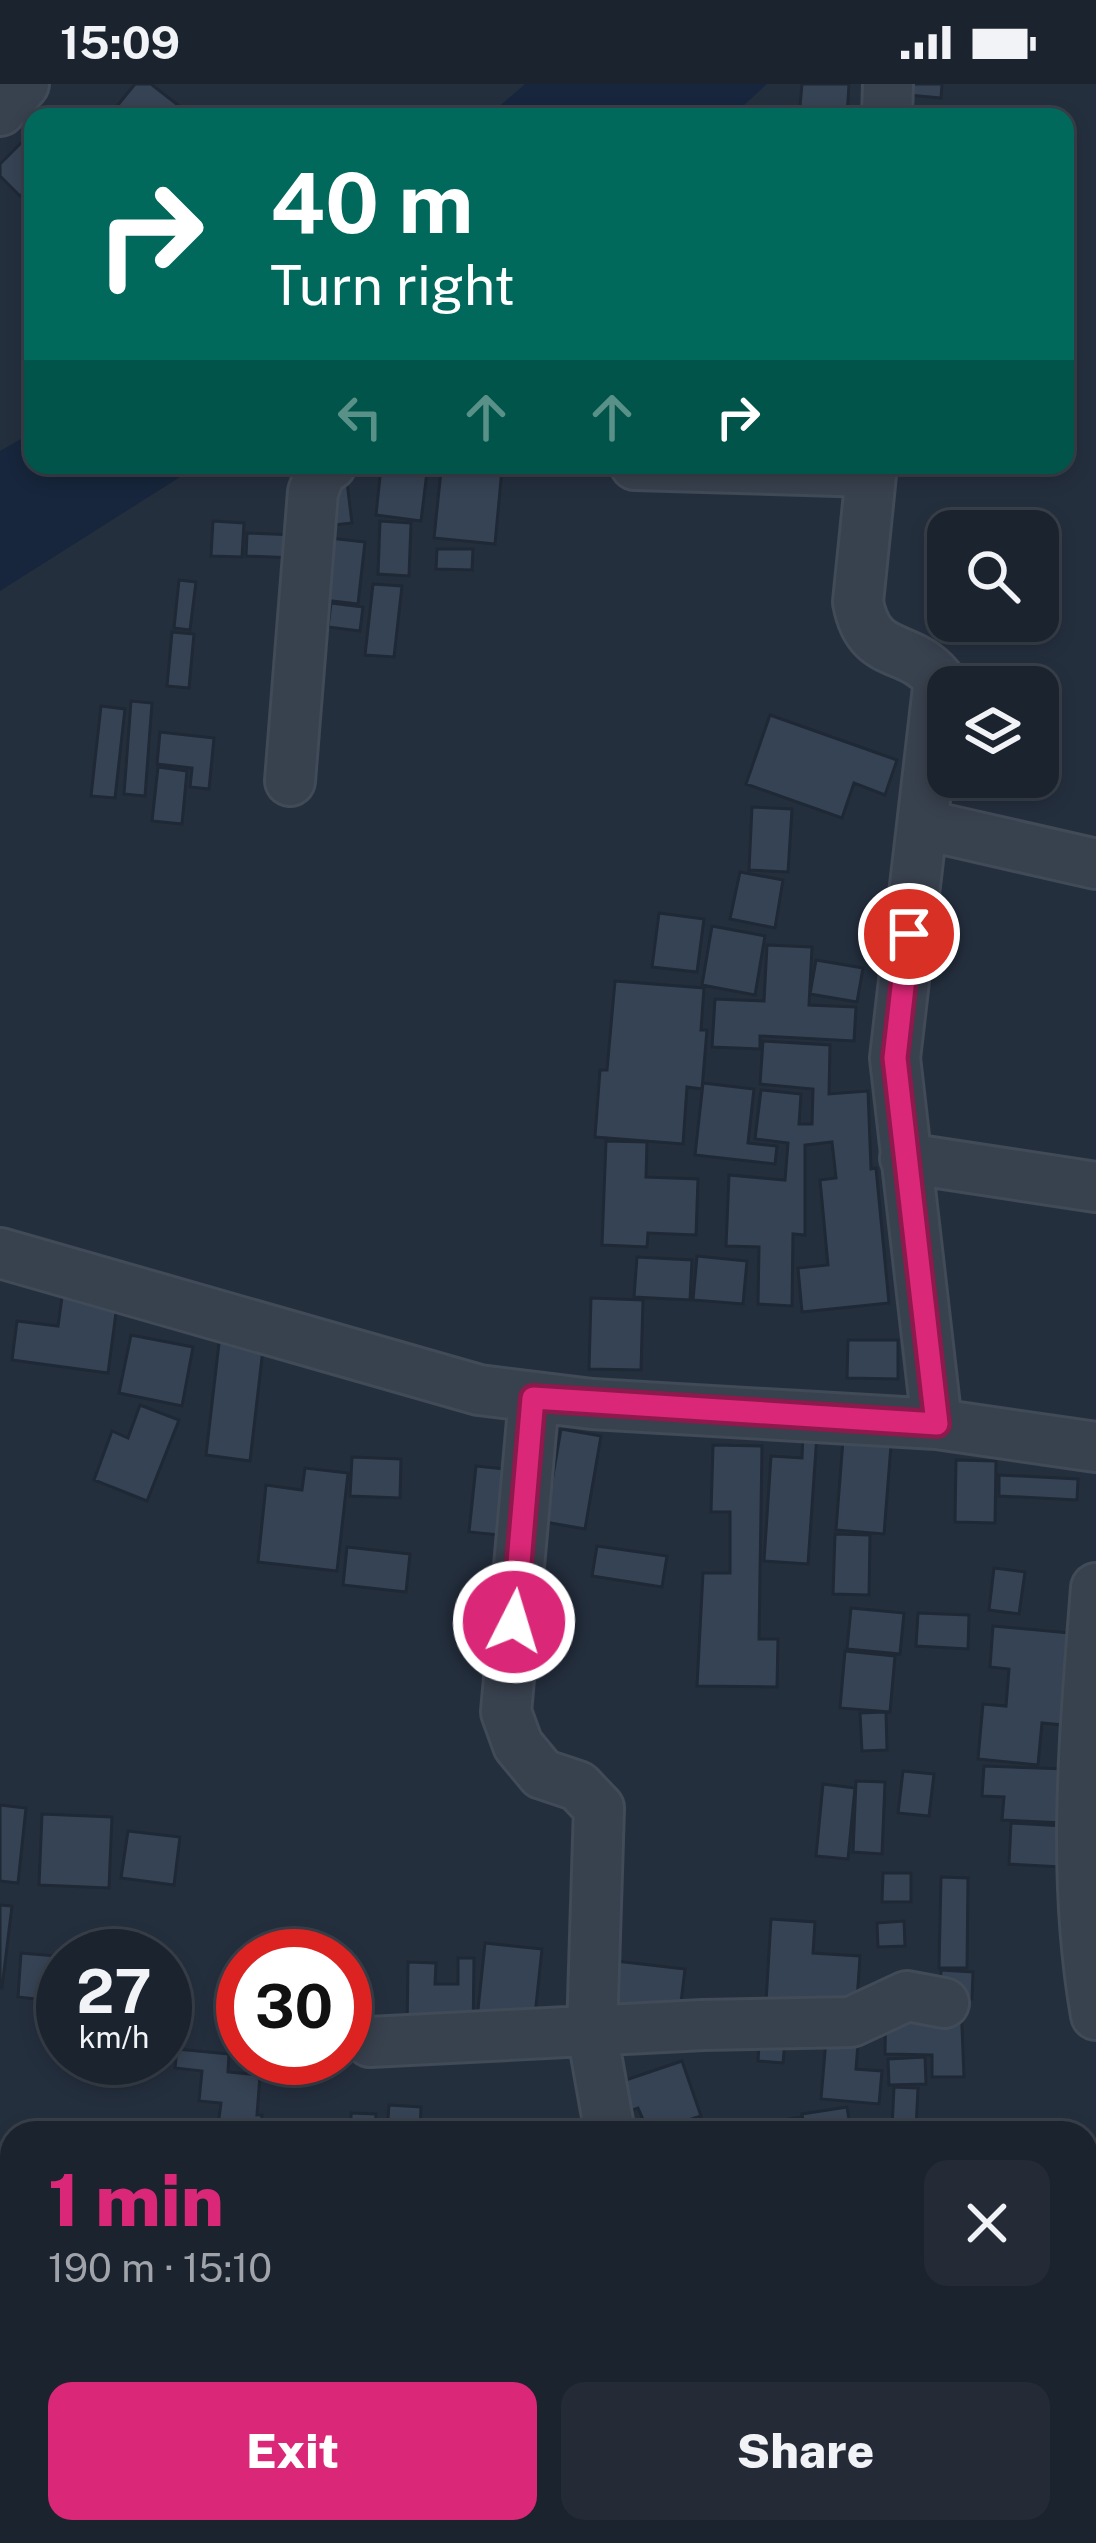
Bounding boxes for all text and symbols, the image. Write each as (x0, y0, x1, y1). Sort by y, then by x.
text: 15:09 (60, 16, 180, 69)
text: 40 m (270, 153, 473, 252)
icon: right (72, 156, 228, 312)
text: Turn right (270, 254, 515, 317)
icon: left (327, 384, 393, 450)
icon: ahead (453, 384, 519, 450)
icon: ahead (579, 384, 645, 450)
icon: right (705, 384, 771, 450)
map controls (927, 510, 1059, 798)
button: search (927, 510, 1059, 642)
button: layers (927, 666, 1059, 798)
pin (858, 883, 960, 985)
icon: arrive (876, 901, 942, 967)
position arrow (451, 1559, 577, 1685)
speed limit sign: 30 (216, 1929, 372, 2085)
text: 27 (76, 1956, 152, 2027)
text: km/h (79, 2019, 149, 2055)
text: 1 min (48, 2158, 224, 2242)
button: close (924, 2160, 1050, 2286)
text: 190 m · 15:10 (48, 2245, 272, 2291)
button: Exit (48, 2382, 537, 2520)
button: Share (561, 2382, 1050, 2520)

